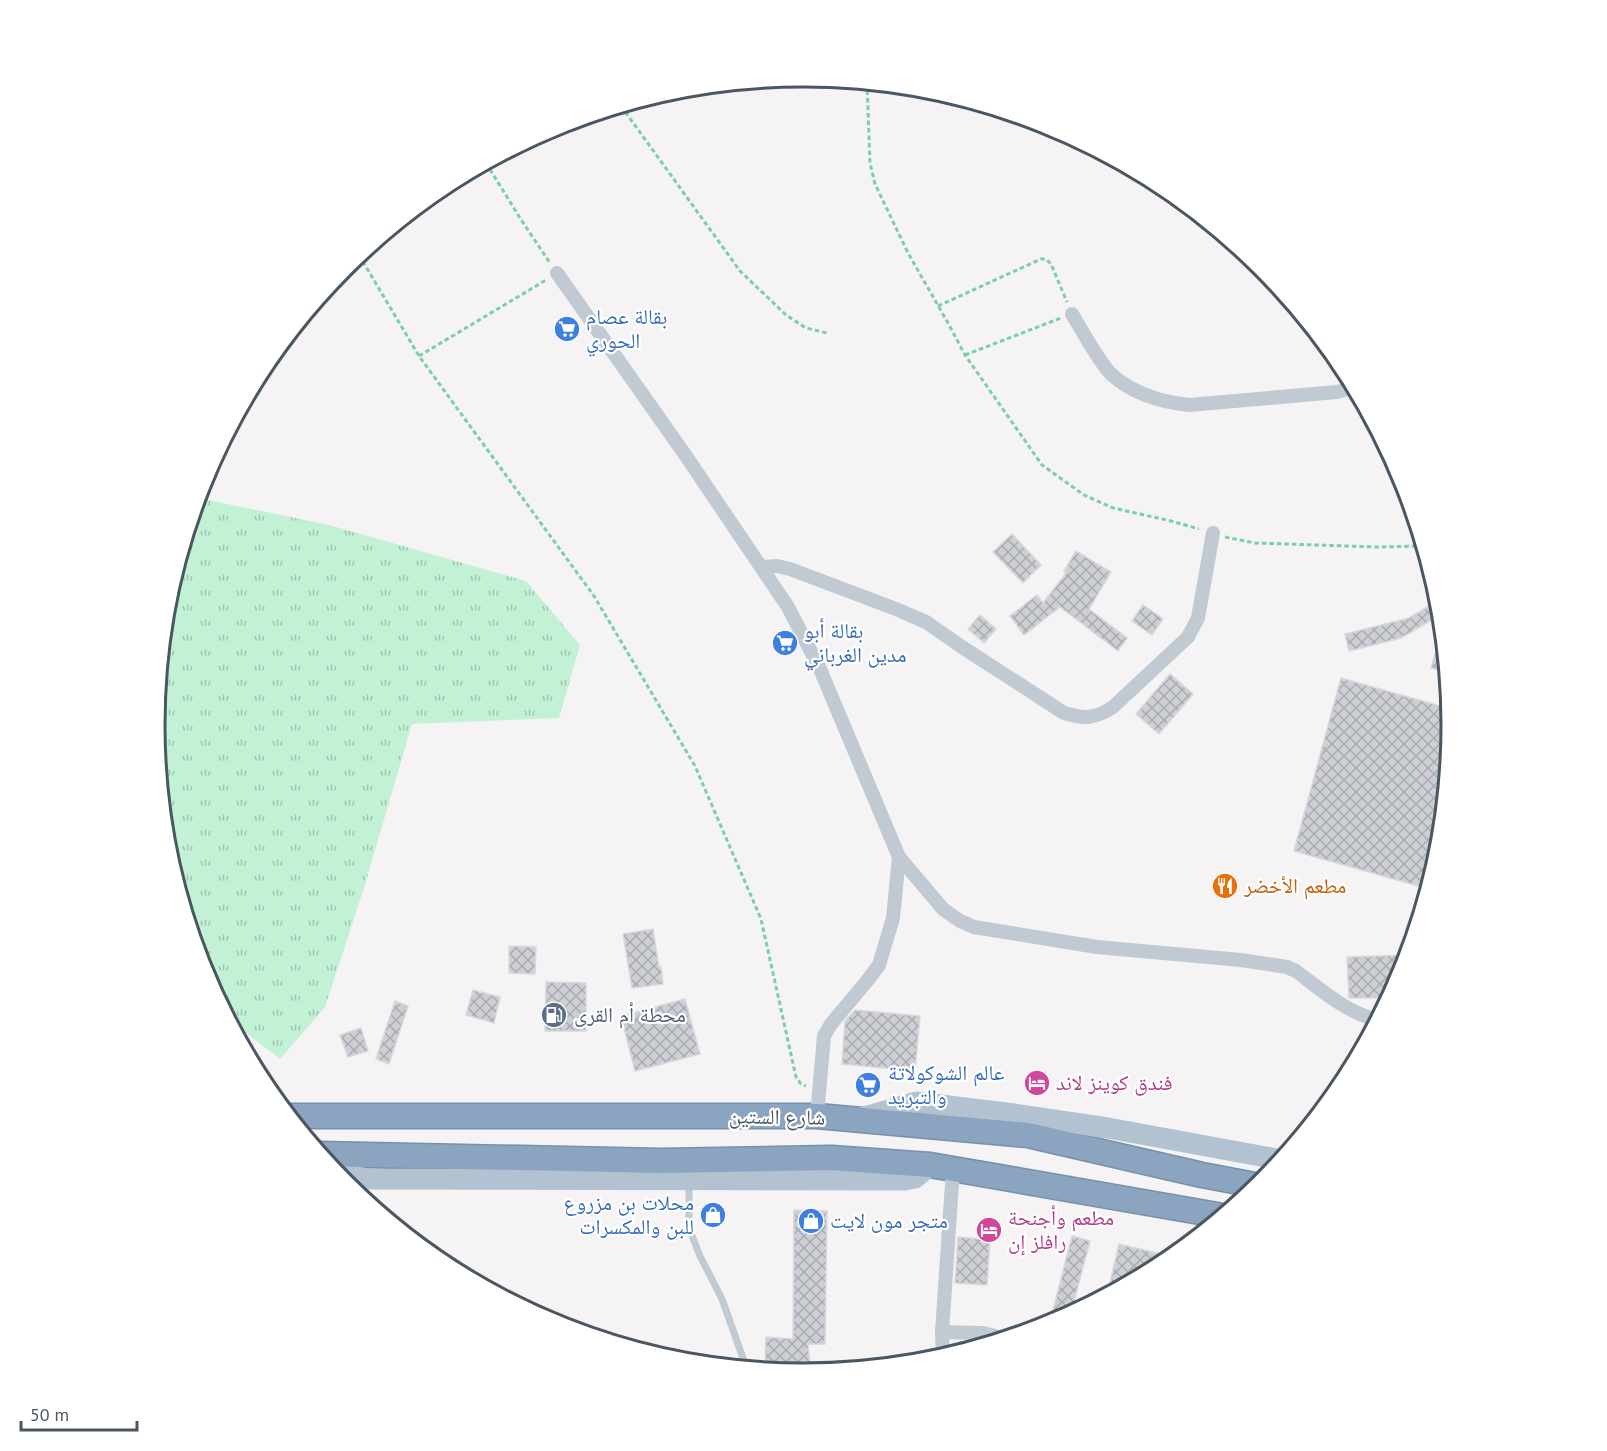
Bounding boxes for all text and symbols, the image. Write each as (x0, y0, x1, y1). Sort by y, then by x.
place label: بقالة عصام الحوري (586, 303, 667, 357)
supermarket icon: بقالة عصام الحوري (552, 314, 582, 344)
place label: بقالة أبو مدين الغرباني (804, 617, 907, 671)
supermarket icon: بقالة أبو مدين الغرباني (770, 628, 800, 658)
restaurant icon: مطعم الأخضر (1210, 871, 1240, 901)
place label: مطعم الأخضر (1243, 872, 1346, 900)
fuel station icon: محطة أم القرى (539, 1000, 569, 1030)
place label: محطة أم القرى (574, 1001, 686, 1029)
place label: عالم الشوكولاتة والتبريد (888, 1059, 1005, 1110)
hotel icon: فندق كوينز لاند (1022, 1068, 1052, 1098)
place label: فندق كوينز لاند (1056, 1069, 1173, 1096)
supermarket icon: عالم الشوكولاتة والتبريد (853, 1070, 883, 1100)
street label: شارع الستين (729, 1102, 825, 1131)
place label: محلات بن مزروع للبن والمكسرات (563, 1189, 694, 1240)
shop icon: محلات بن مزروع للبن والمكسرات (698, 1200, 728, 1230)
place label: مطعم وأجنحة رافلز إن (1008, 1204, 1114, 1256)
shop icon: متجر مون لايت (796, 1206, 826, 1236)
place label: متجر مون لايت (830, 1207, 948, 1234)
hotel icon: مطعم وأجنحة رافلز إن (974, 1215, 1004, 1245)
scale bar (21, 1394, 136, 1432)
text: 50 m (30, 1403, 69, 1426)

